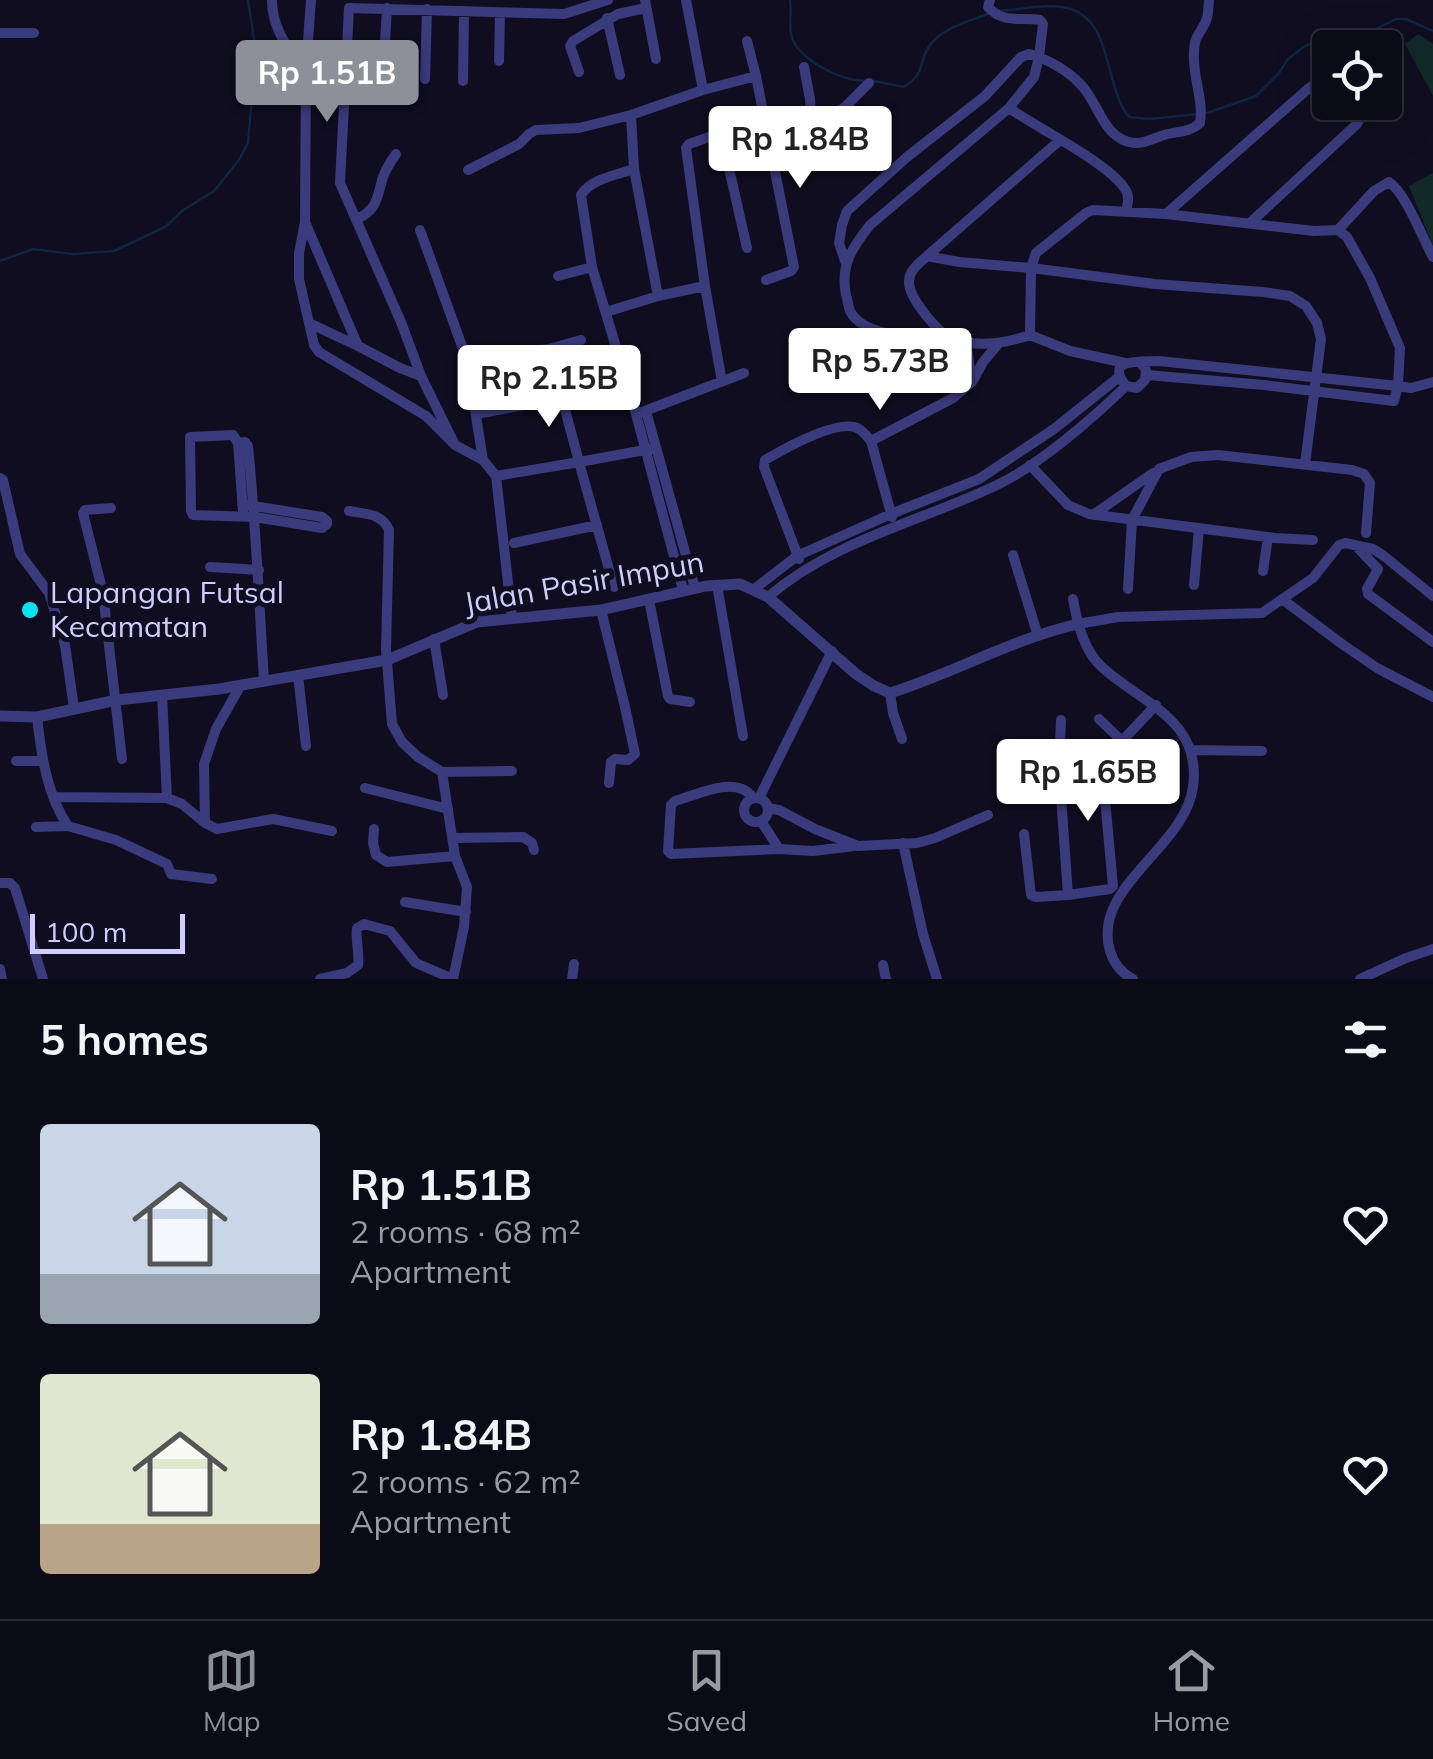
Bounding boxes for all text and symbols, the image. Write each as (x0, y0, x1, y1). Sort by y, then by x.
map controls (1312, 30, 1402, 120)
button: locate (1312, 30, 1402, 120)
pin: Rp 1.51B (224, 40, 430, 125)
text: Rp 1.51B (258, 52, 396, 92)
pin: Rp 1.84B (697, 106, 903, 191)
text: Rp 1.84B (731, 118, 869, 158)
pin: Rp 5.73B (777, 328, 983, 413)
text: Rp 5.73B (811, 340, 949, 380)
pin: Rp 2.15B (446, 345, 652, 430)
text: Rp 2.15B (480, 357, 618, 397)
street label: Jalan Pasir Impun (461, 542, 707, 622)
place label: Lapangan Futsal Kecamatan (50, 573, 284, 645)
marker: Lapangan Futsal Kecamatan (19, 599, 41, 621)
pin: Rp 1.65B (985, 739, 1191, 824)
text: Rp 1.65B (1019, 751, 1157, 791)
scale bar (30, 909, 185, 954)
text: 100 m (45, 914, 127, 949)
icon: filters (1338, 1012, 1393, 1067)
text: 5 homes (40, 1013, 209, 1066)
text: Rp 1.51B (350, 1158, 532, 1211)
icon: home (120, 1164, 240, 1284)
icon: heart (1338, 1197, 1393, 1252)
text: 2 rooms · 68 m² (350, 1211, 581, 1251)
text: Apartment (350, 1251, 511, 1291)
text: Rp 1.84B (350, 1408, 532, 1461)
icon: home (120, 1414, 240, 1534)
icon: heart (1338, 1447, 1393, 1502)
text: 2 rooms · 62 m² (350, 1461, 581, 1501)
text: Apartment (350, 1501, 511, 1541)
tab: Map (203, 1643, 261, 1738)
tab: Saved (666, 1643, 747, 1738)
tab: Home (1153, 1643, 1230, 1738)

